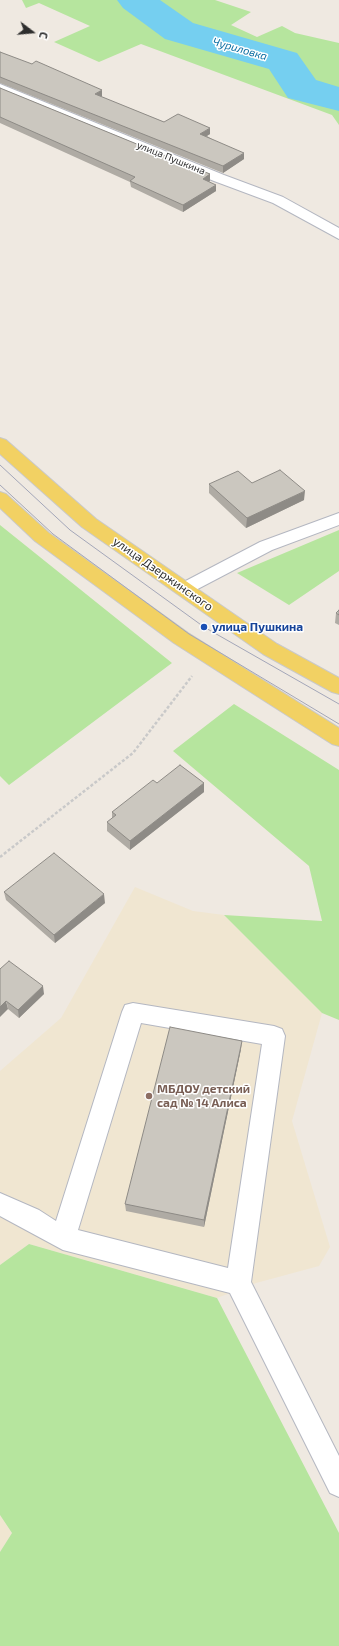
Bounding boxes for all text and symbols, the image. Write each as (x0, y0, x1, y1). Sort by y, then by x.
north arrow (12, 12, 52, 52)
text: С (37, 31, 51, 40)
water label: Чуриловка (211, 35, 269, 63)
street label: улица Пушкина (135, 139, 207, 177)
street label: улица Дзержинского (110, 534, 216, 614)
place label: улица Пушкина (212, 620, 303, 634)
marker: улица Пушкина (199, 622, 209, 632)
place label: МБДОУ детский сад № 14 Алиса (157, 1082, 250, 1110)
marker: МБДОУ детский сад № 14 Алиса (144, 1091, 154, 1101)

